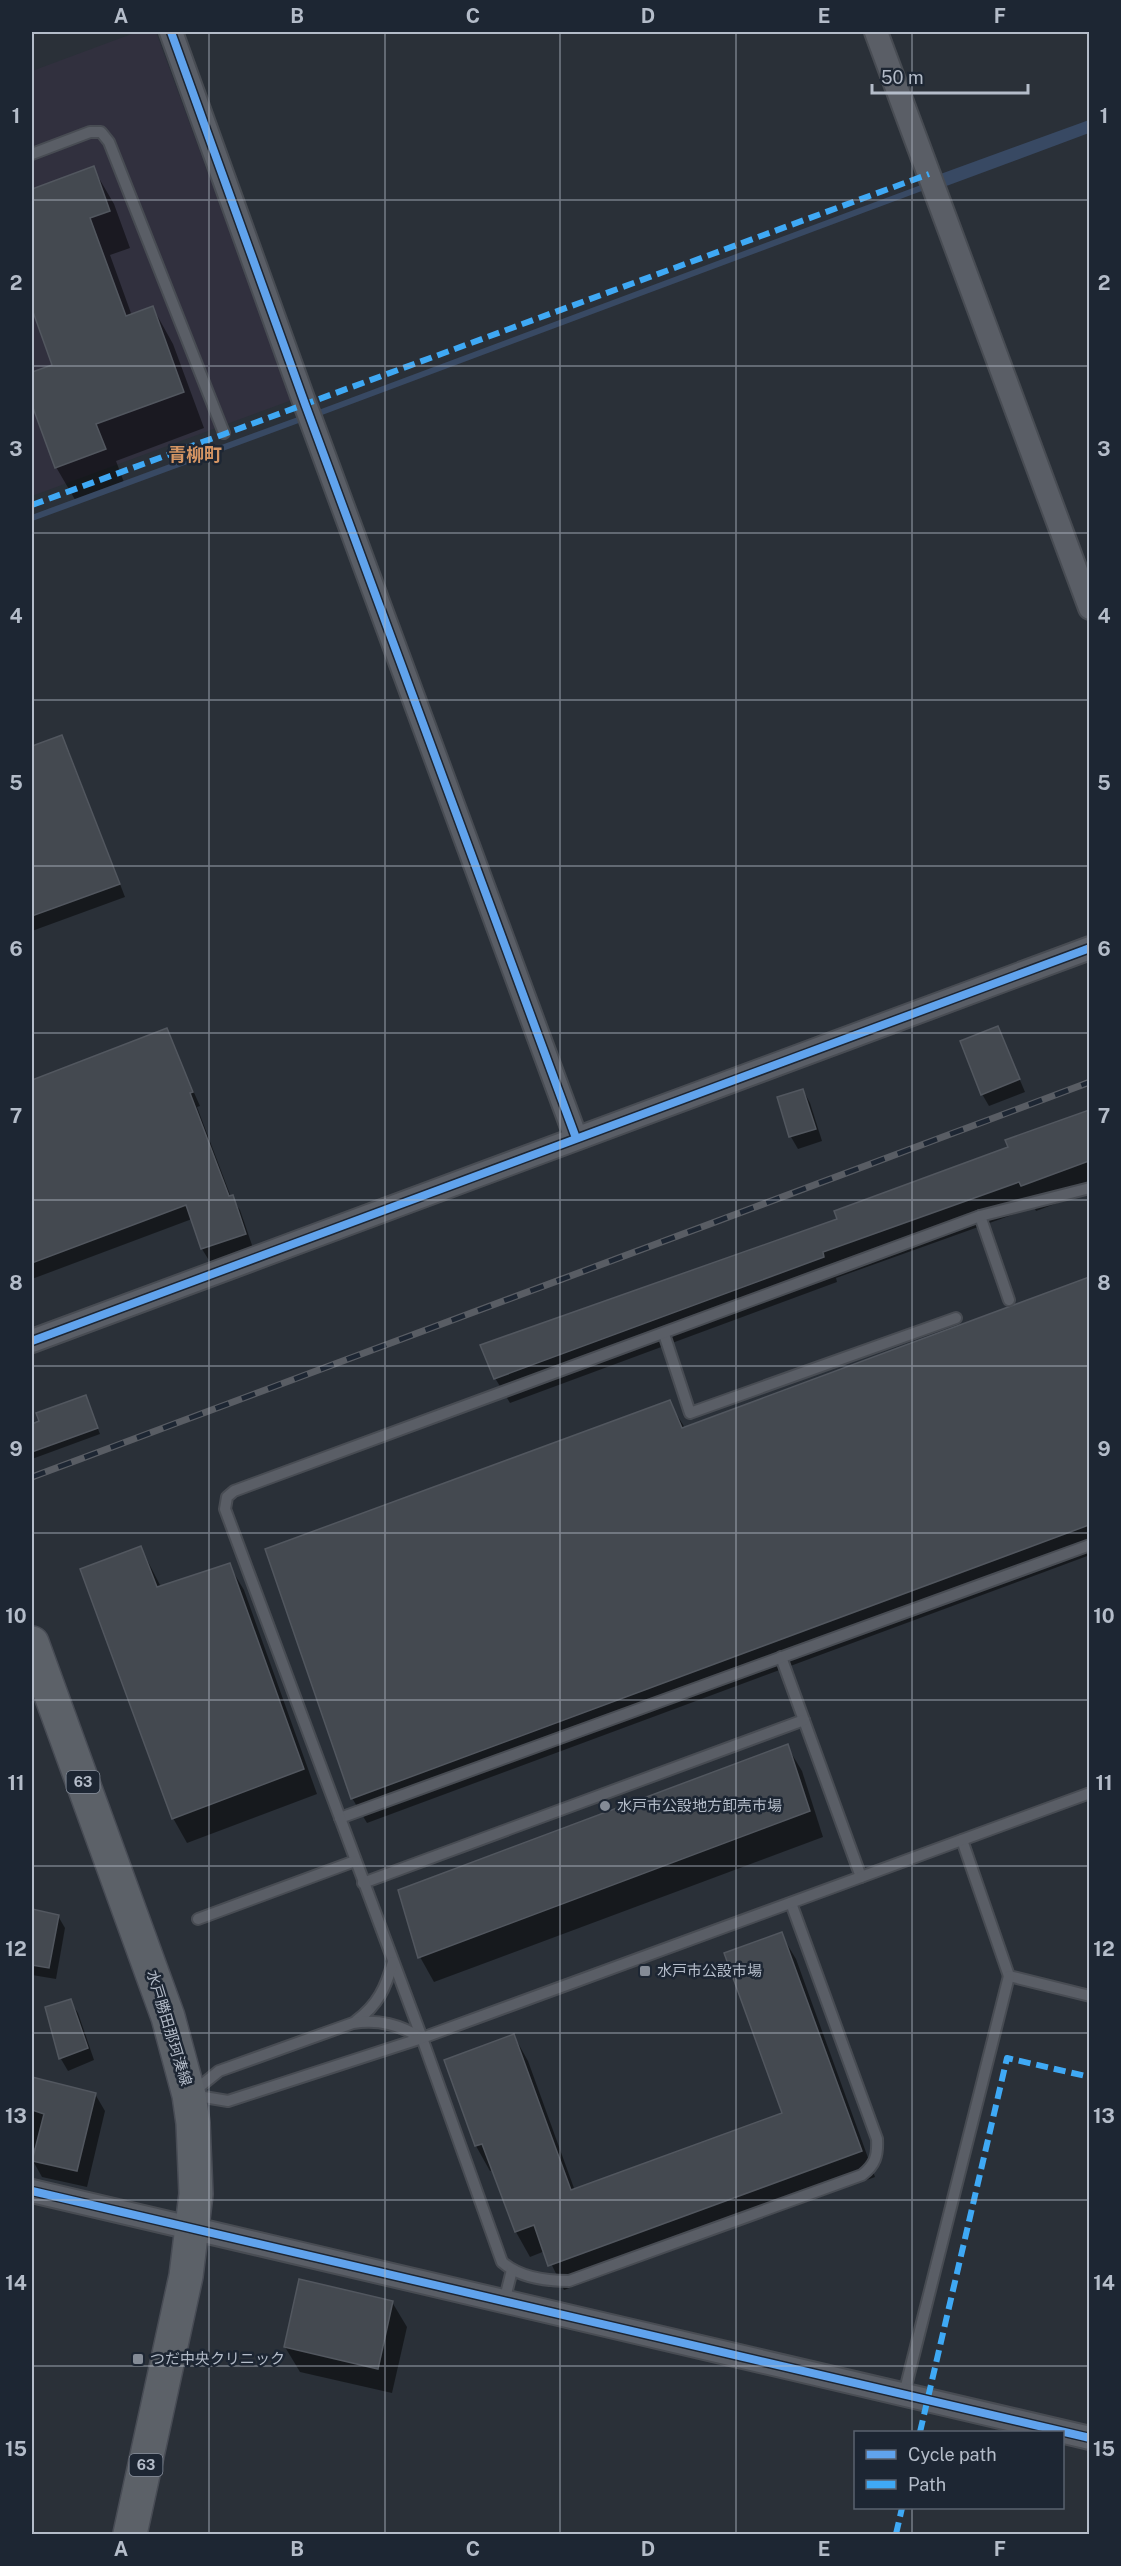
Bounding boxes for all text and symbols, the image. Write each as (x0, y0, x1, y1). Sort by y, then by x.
text: A (114, 4, 128, 28)
text: B (290, 4, 304, 28)
text: C (466, 4, 480, 28)
text: D (641, 4, 655, 28)
text: E (818, 4, 830, 28)
text: F (994, 4, 1006, 28)
scale bar (872, 57, 1028, 95)
text: 50 m (881, 67, 924, 88)
text: 1 (12, 104, 20, 128)
text: 1 (1100, 104, 1108, 128)
text: 2 (10, 271, 22, 295)
text: 2 (1098, 271, 1110, 295)
text: 3 (9, 437, 23, 461)
text: 3 (1097, 437, 1111, 461)
district label: 青柳町 (168, 444, 222, 465)
text: 4 (9, 604, 23, 628)
text: 4 (1097, 604, 1111, 628)
text: 5 (9, 771, 23, 795)
text: 5 (1097, 771, 1111, 795)
text: 6 (9, 937, 23, 961)
text: 6 (1097, 937, 1111, 961)
text: 7 (10, 1104, 22, 1128)
text: 7 (1098, 1104, 1110, 1128)
text: 8 (9, 1271, 23, 1295)
text: 8 (1097, 1271, 1111, 1295)
text: 9 (9, 1437, 23, 1461)
text: 9 (1097, 1437, 1111, 1461)
text: 10 (5, 1604, 27, 1628)
text: 10 (1093, 1604, 1115, 1628)
text: 11 (7, 1771, 25, 1795)
road number: 63 (66, 1771, 100, 1793)
text: 11 (1095, 1771, 1113, 1795)
place label: 水戸市公設地方卸売市場 (617, 1797, 782, 1814)
marker: 水戸市公設地方卸売市場 (598, 1799, 612, 1813)
text: 12 (5, 1937, 27, 1961)
text: 12 (1093, 1937, 1115, 1961)
place label: 水戸市公設市場 (657, 1962, 762, 1979)
marker: 水戸市公設市場 (638, 1964, 652, 1978)
street label: 水戸勝田那珂湊線 (144, 1968, 195, 2088)
text: 13 (5, 2104, 27, 2128)
text: 13 (1093, 2104, 1115, 2128)
text: 14 (5, 2271, 27, 2295)
text: 14 (1093, 2271, 1115, 2295)
place label: つだ中央クリニック (150, 2350, 285, 2367)
marker: つだ中央クリニック (131, 2352, 145, 2366)
legend (854, 2431, 1064, 2509)
text: 15 (5, 2437, 27, 2461)
text: 15 (1093, 2437, 1115, 2461)
text: Cycle path (908, 2444, 997, 2465)
road number: 63 (130, 2454, 162, 2476)
text: Path (908, 2474, 946, 2495)
text: A (114, 2537, 128, 2561)
text: B (290, 2537, 304, 2561)
text: C (466, 2537, 480, 2561)
text: D (641, 2537, 655, 2561)
text: E (818, 2537, 830, 2561)
text: F (994, 2537, 1006, 2561)

